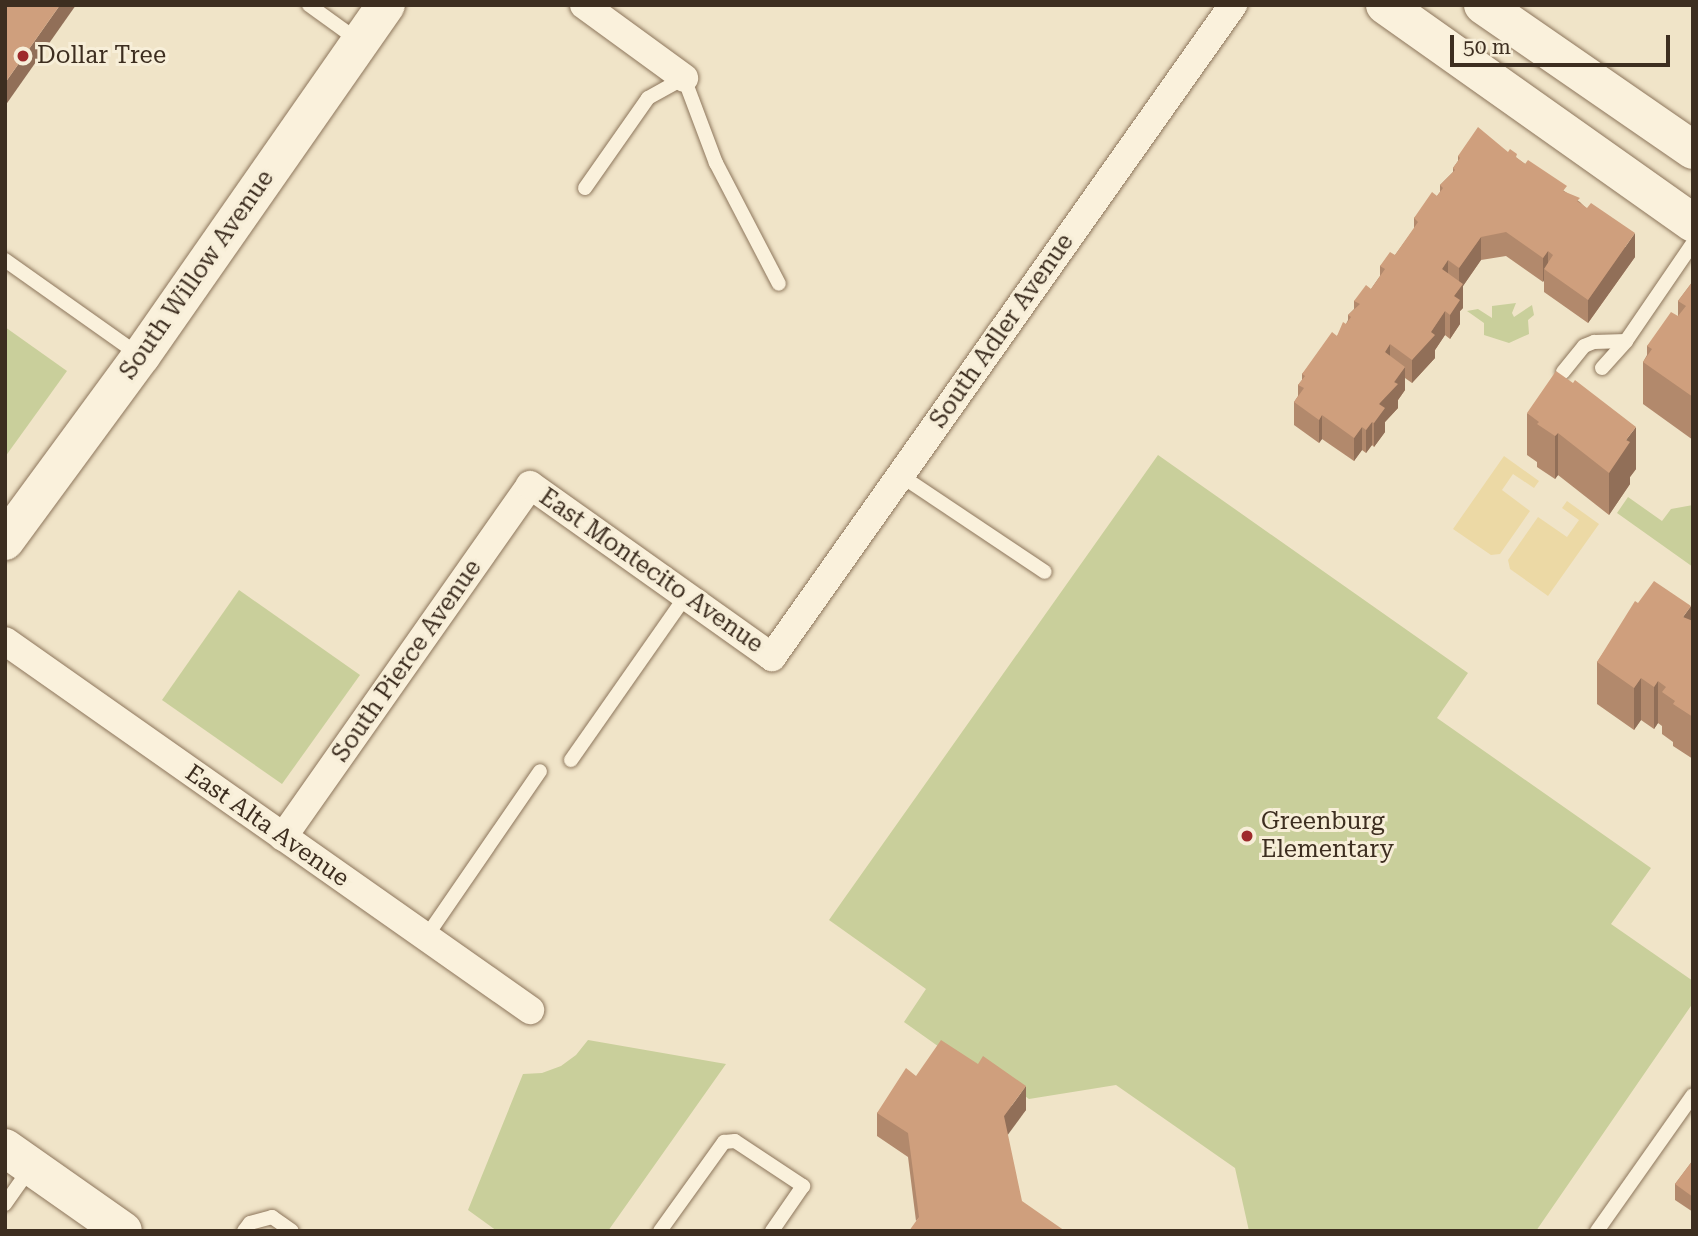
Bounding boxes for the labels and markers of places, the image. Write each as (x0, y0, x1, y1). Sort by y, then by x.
place label: Dollar Tree (37, 42, 166, 70)
marker: Dollar Tree (15, 48, 31, 64)
place label: Greenburg Elementary (1261, 808, 1394, 864)
marker: Greenburg Elementary (1239, 828, 1255, 844)

